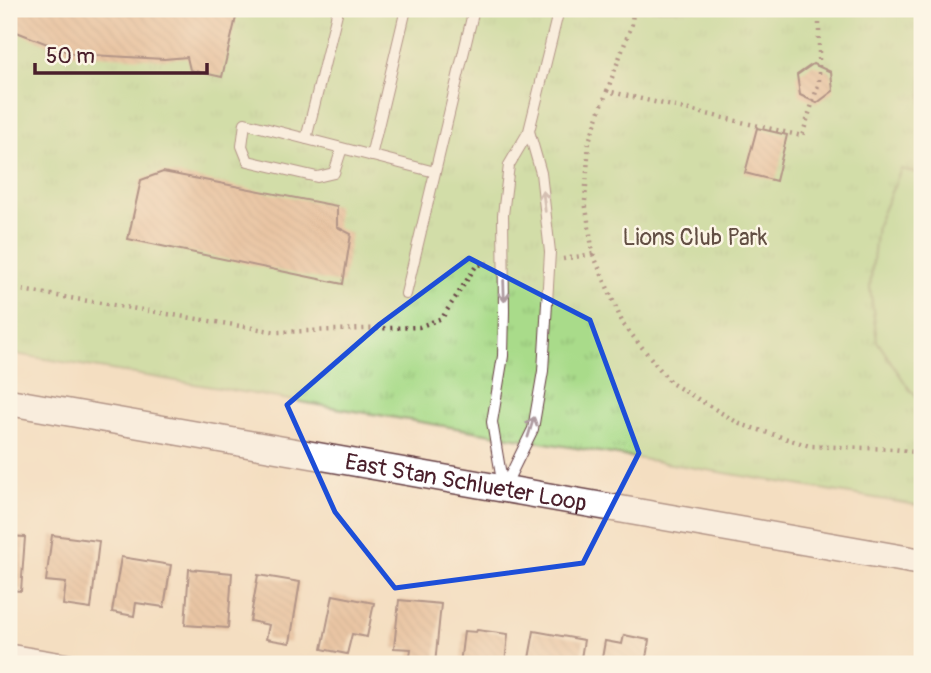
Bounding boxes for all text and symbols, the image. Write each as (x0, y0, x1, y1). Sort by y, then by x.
scale bar (35, 32, 206, 76)
text: 50 m (46, 43, 95, 70)
one-way arrow (538, 190, 551, 213)
park label: Lions Club Park (623, 223, 768, 252)
one-way arrow (497, 279, 510, 302)
one-way arrow (526, 416, 539, 438)
street label: East Stan Schlueter Loop (343, 447, 589, 518)

